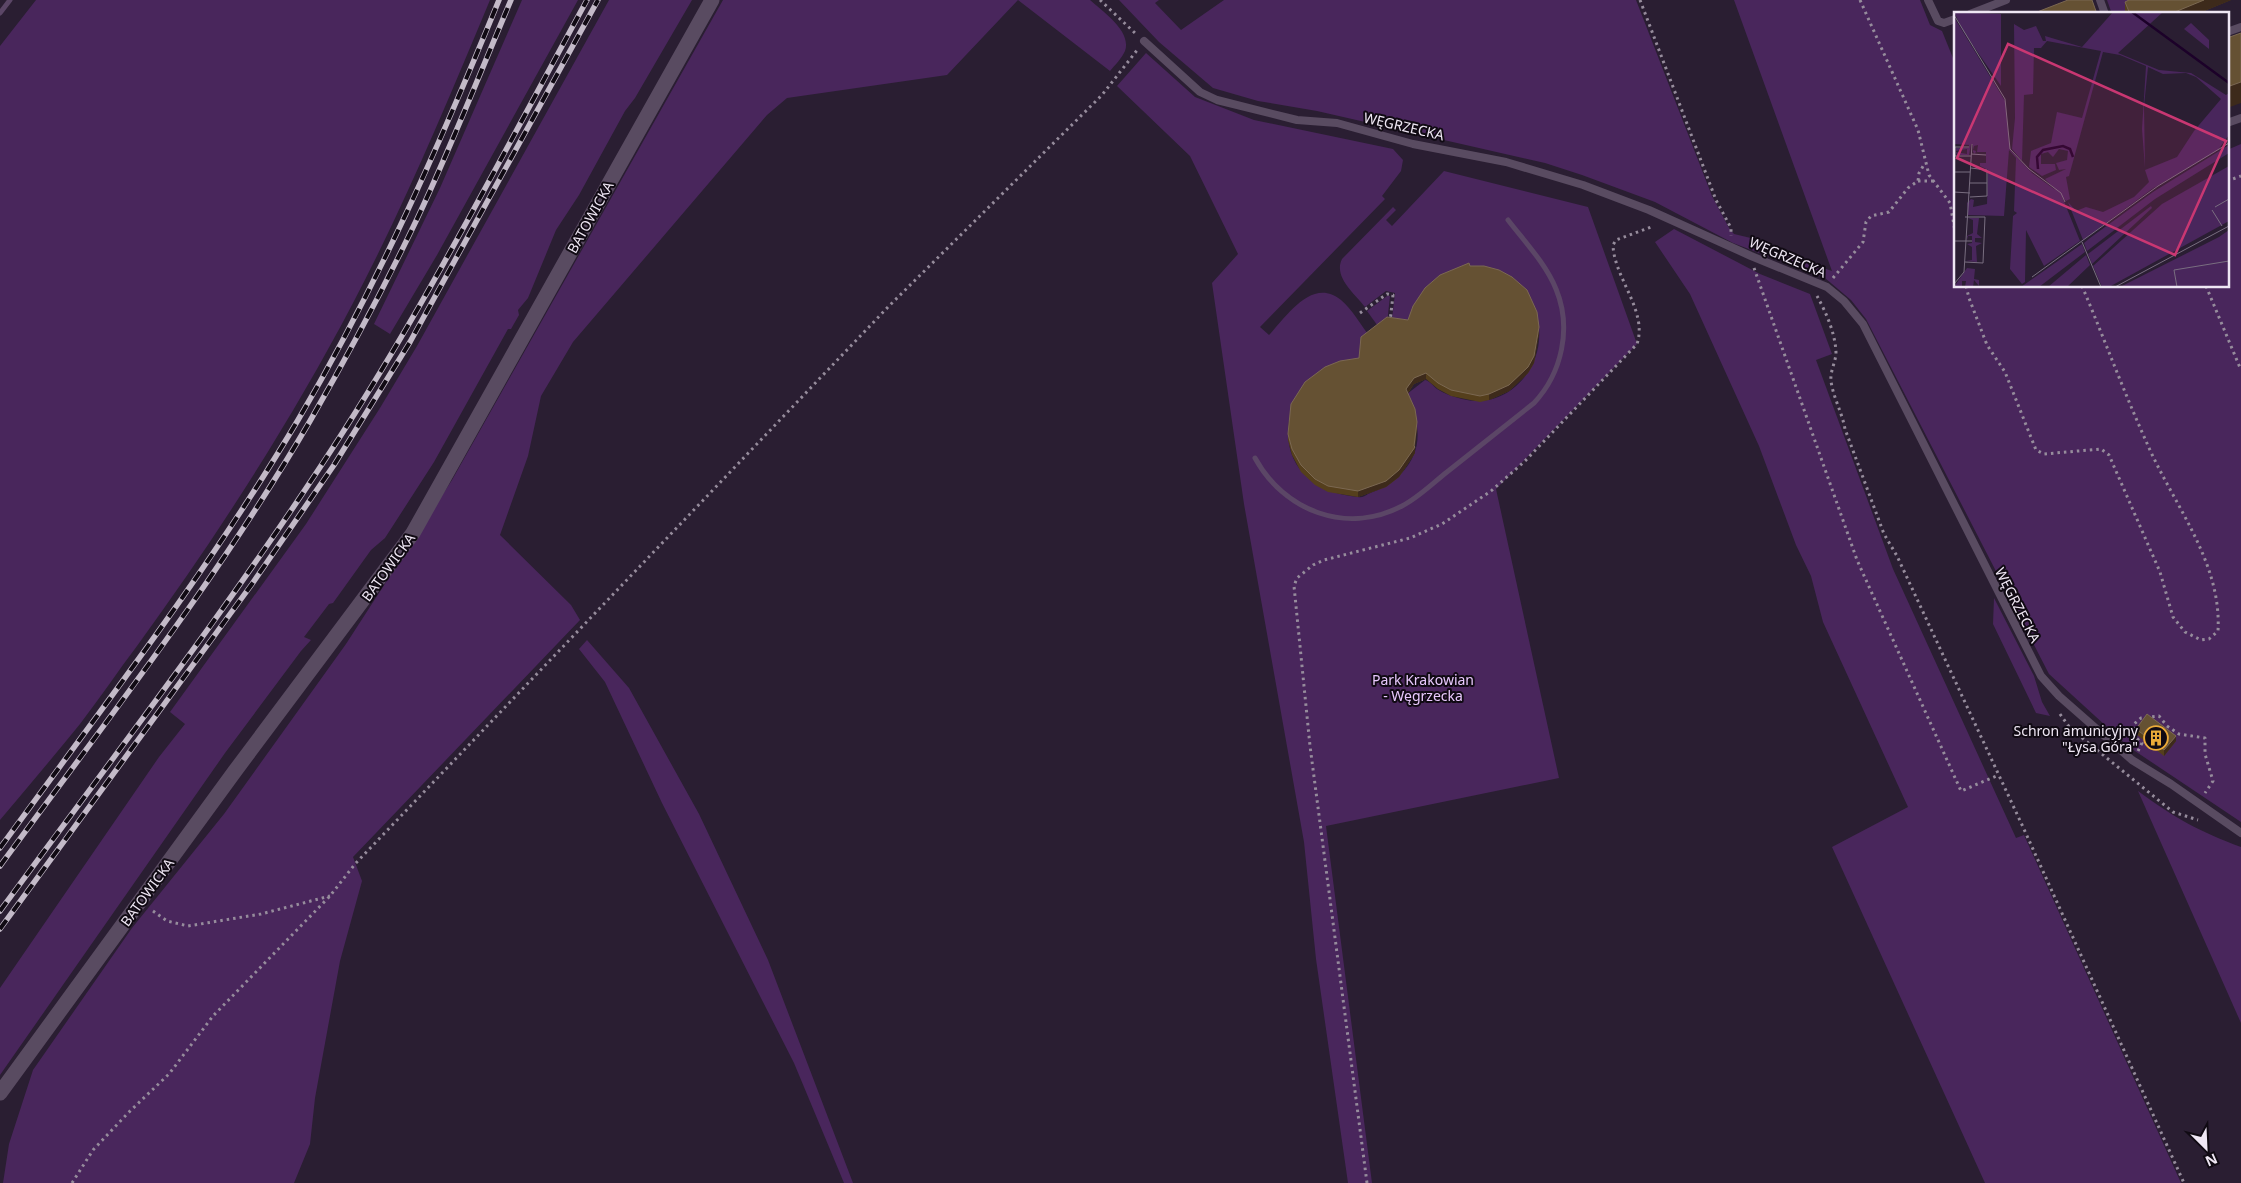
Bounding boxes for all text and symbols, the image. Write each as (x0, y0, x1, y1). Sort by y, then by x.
inset map (1954, 12, 2228, 288)
street label: WĘGRZECKA (1362, 108, 1446, 144)
street label: BATOWICKA (562, 178, 618, 256)
street label: WĘGRZECKA (1747, 232, 1829, 282)
street label: BATOWICKA (357, 529, 419, 605)
street label: WĘGRZECKA (1991, 564, 2045, 646)
park label: Park Krakowian - Węgrzecka (1372, 670, 1474, 705)
place label: Schron amunicyjny "Łysa Góra" (2014, 721, 2139, 756)
building icon: Schron amunicyjny "Łysa Góra" (2143, 725, 2169, 751)
street label: BATOWICKA (116, 854, 178, 930)
north arrow (2181, 1123, 2231, 1173)
text: N (2202, 1149, 2221, 1171)

